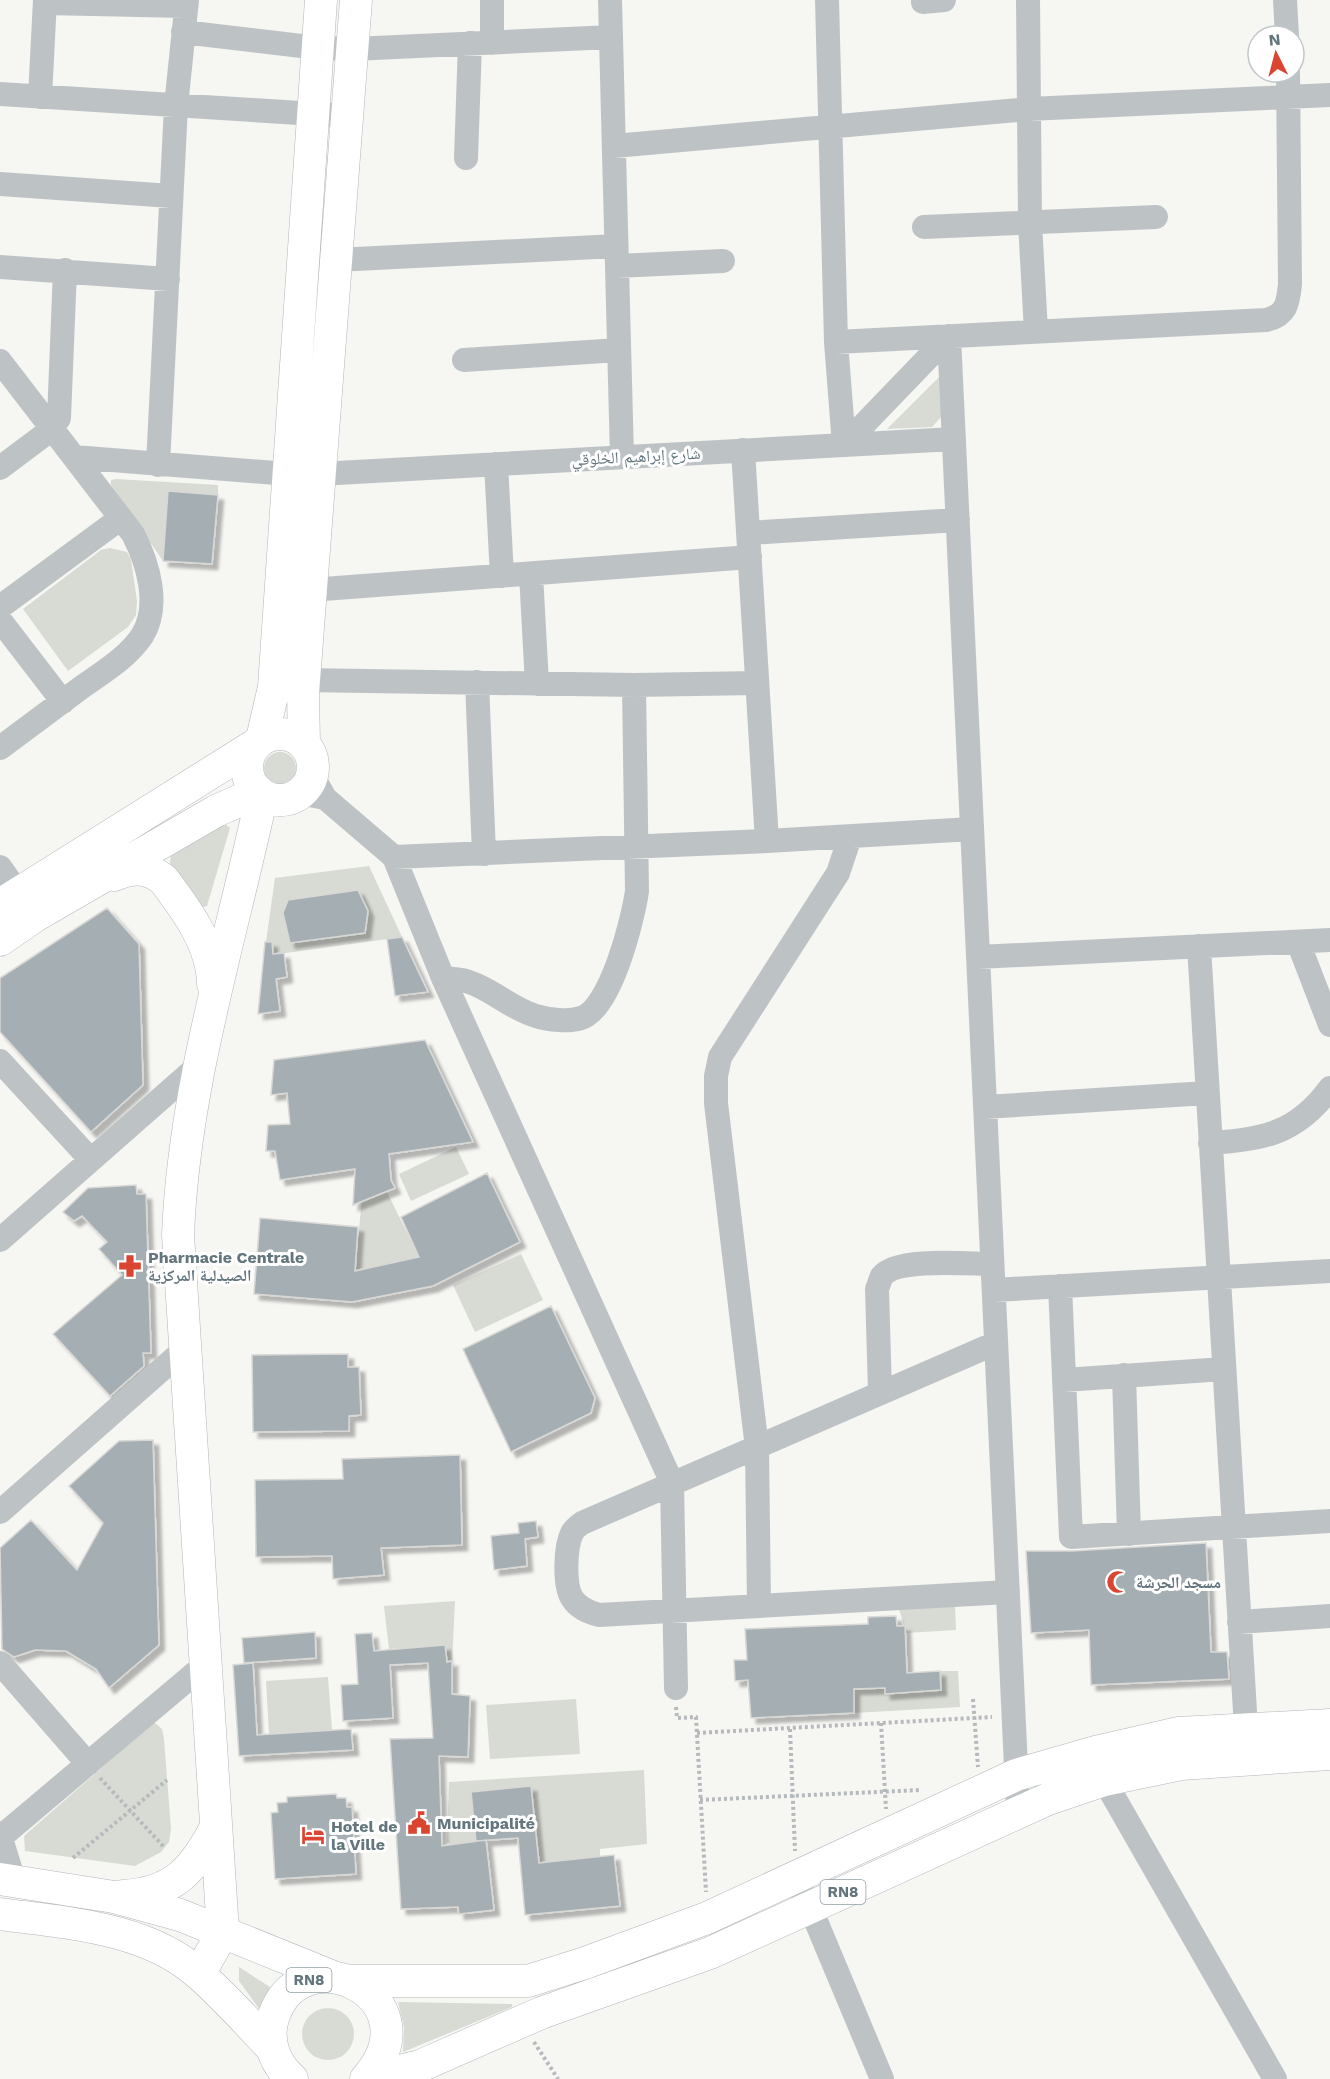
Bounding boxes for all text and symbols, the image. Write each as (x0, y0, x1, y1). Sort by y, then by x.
north arrow (1246, 24, 1306, 84)
text: N (1268, 30, 1281, 50)
street label: شارع إبراهيم الخلوقي (571, 444, 701, 472)
place label: Pharmacie Centrale الصيدلية المركزية (148, 1248, 304, 1285)
pharmacy icon: Pharmacie Centrale الصيدلية المركزية (117, 1253, 143, 1279)
mosque icon: مسجد الحرشة (1105, 1569, 1131, 1595)
place label: مسجد الحرشة (1136, 1573, 1221, 1592)
public building icon: Municipalité (406, 1810, 432, 1836)
place label: Municipalité (437, 1814, 535, 1833)
place label: Hotel de la Ville (331, 1817, 397, 1854)
hotel icon: Hotel de la Ville (300, 1822, 326, 1848)
road number: RN8 (820, 1880, 866, 1904)
road number: RN8 (286, 1968, 332, 1992)

